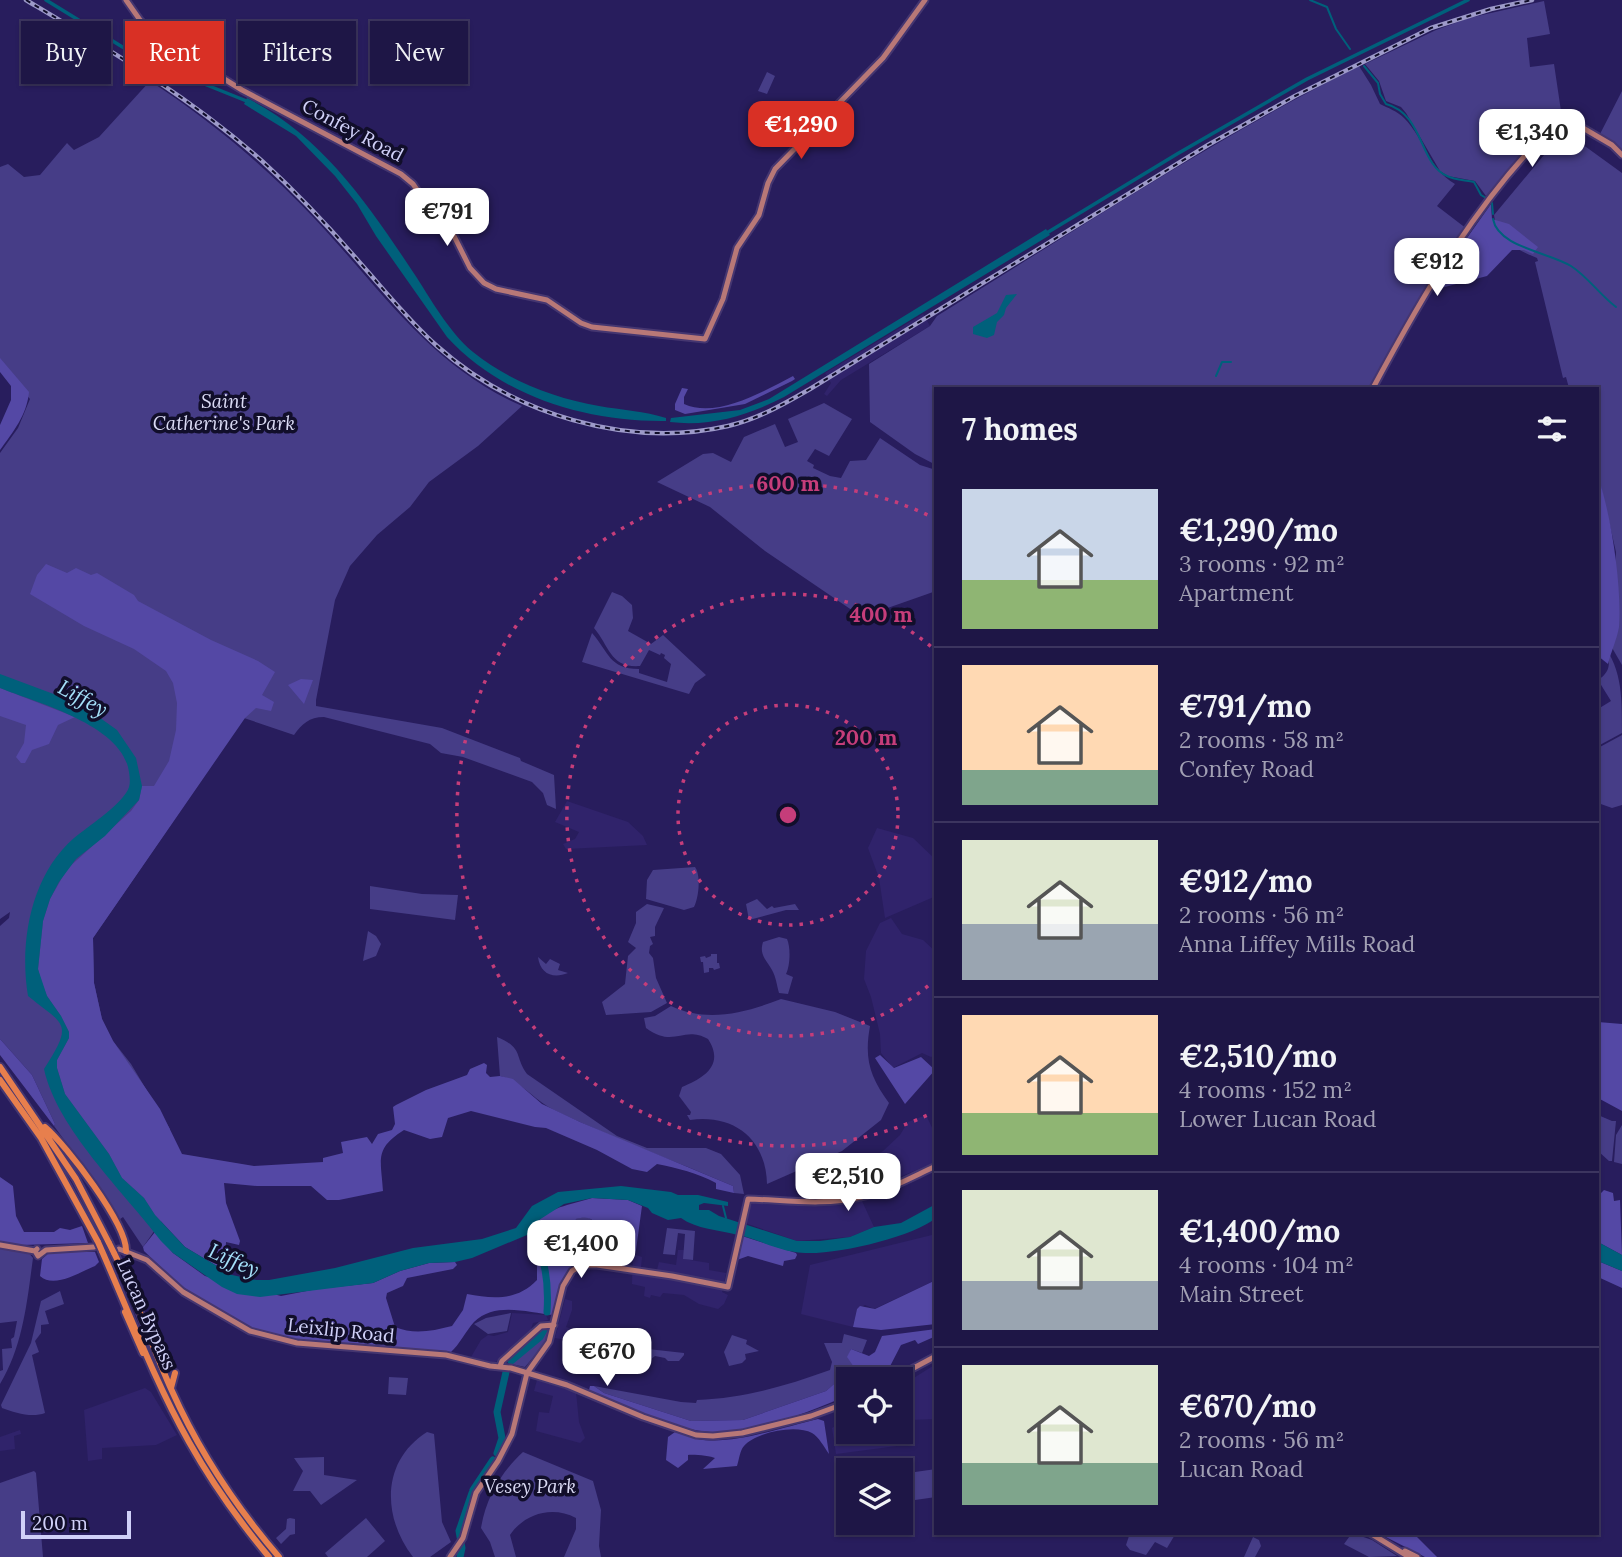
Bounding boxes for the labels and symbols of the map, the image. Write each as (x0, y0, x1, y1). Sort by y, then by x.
street label: Confey Road (298, 93, 408, 167)
pin: €1,290 (744, 102, 858, 161)
pin: €1,340 (1475, 110, 1589, 169)
pin: €791 (406, 188, 488, 248)
pin: €912 (1396, 238, 1478, 298)
park label: Saint Catherine's Park (153, 389, 295, 435)
text: 600 m (756, 470, 820, 497)
text: 400 m (849, 601, 913, 628)
water label: Liffey (53, 673, 113, 723)
text: 200 m (835, 724, 897, 751)
centre of rings (776, 803, 800, 827)
pin: €2,510 (791, 1154, 905, 1213)
pin: €1,400 (524, 1220, 638, 1280)
water label: Liffey (204, 1237, 264, 1283)
street label: Lucan Bypass (112, 1255, 182, 1373)
street label: Leixlip Road (286, 1312, 396, 1348)
pin: €670 (566, 1328, 648, 1388)
park label: Vesey Park (484, 1474, 576, 1498)
scale bar (21, 1508, 131, 1540)

